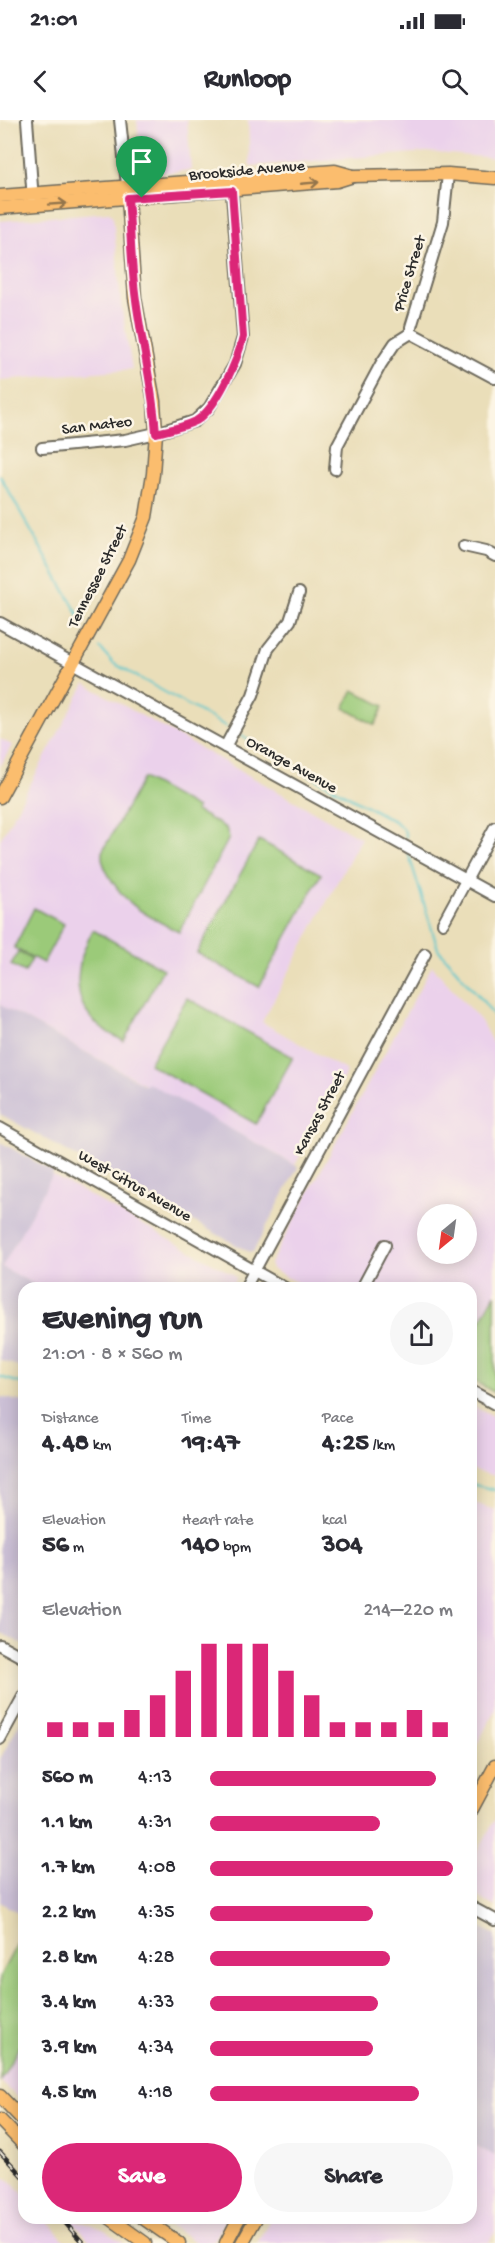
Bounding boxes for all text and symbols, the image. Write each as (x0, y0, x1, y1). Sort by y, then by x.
text: 21:01 (30, 8, 78, 34)
icon: back (24, 65, 57, 98)
text: Runloop (204, 65, 291, 97)
icon: search (438, 65, 471, 98)
pin (116, 136, 167, 198)
icon: arrive (125, 145, 158, 178)
street label: Brookside Avenue (187, 157, 307, 187)
one-way arrow (299, 178, 319, 189)
one-way arrow (48, 198, 68, 209)
street label: Price Street (390, 232, 432, 315)
street label: San Mateo (61, 413, 133, 441)
street label: Tennessee Street (65, 521, 134, 632)
street label: Orange Avenue (242, 733, 340, 799)
street label: Kansas Street (291, 1067, 352, 1159)
street label: West Citrus Avenue (74, 1147, 195, 1228)
north arrow (417, 1204, 477, 1264)
map controls (417, 1204, 477, 1264)
text: Evening run (42, 1302, 202, 1340)
button: share (390, 1302, 453, 1365)
text: 21:01 · 8 × 560 m (42, 1344, 182, 1367)
text: Distance (42, 1410, 99, 1429)
text: Time (182, 1410, 211, 1429)
text: Pace (322, 1410, 353, 1429)
text: 4.48 (42, 1429, 89, 1460)
text: 19:47 (182, 1429, 240, 1460)
text: 4:25 (322, 1429, 369, 1460)
text: km (89, 1437, 111, 1456)
text: /km (369, 1437, 395, 1456)
text: Elevation (42, 1512, 106, 1531)
text: Heart rate (182, 1512, 254, 1531)
text: kcal (322, 1512, 347, 1531)
text: 56 (42, 1531, 69, 1562)
text: 140 (182, 1531, 220, 1562)
text: 304 (322, 1531, 363, 1562)
text: m (69, 1539, 84, 1558)
text: bpm (220, 1539, 251, 1558)
text: Elevation (42, 1600, 122, 1623)
text: 214–220 m (363, 1600, 453, 1623)
text: 560 m (42, 1767, 93, 1790)
text: 4:13 (138, 1767, 172, 1790)
text: 1.1 km (42, 1812, 92, 1835)
text: 4:31 (138, 1812, 172, 1835)
text: 1.7 km (42, 1857, 95, 1880)
text: 4:08 (138, 1857, 176, 1880)
text: 2.2 km (42, 1902, 96, 1925)
text: 4:35 (138, 1902, 175, 1925)
text: 2.8 km (42, 1947, 97, 1970)
text: 4:28 (138, 1947, 175, 1970)
text: 3.4 km (42, 1992, 96, 2015)
text: 4:33 (138, 1992, 175, 2015)
text: 3.9 km (42, 2037, 97, 2060)
text: 4:34 (138, 2037, 174, 2060)
text: 4.5 km (42, 2082, 96, 2105)
text: 4:18 (138, 2082, 173, 2105)
button: Save (42, 2143, 242, 2212)
button: Share (254, 2143, 453, 2212)

